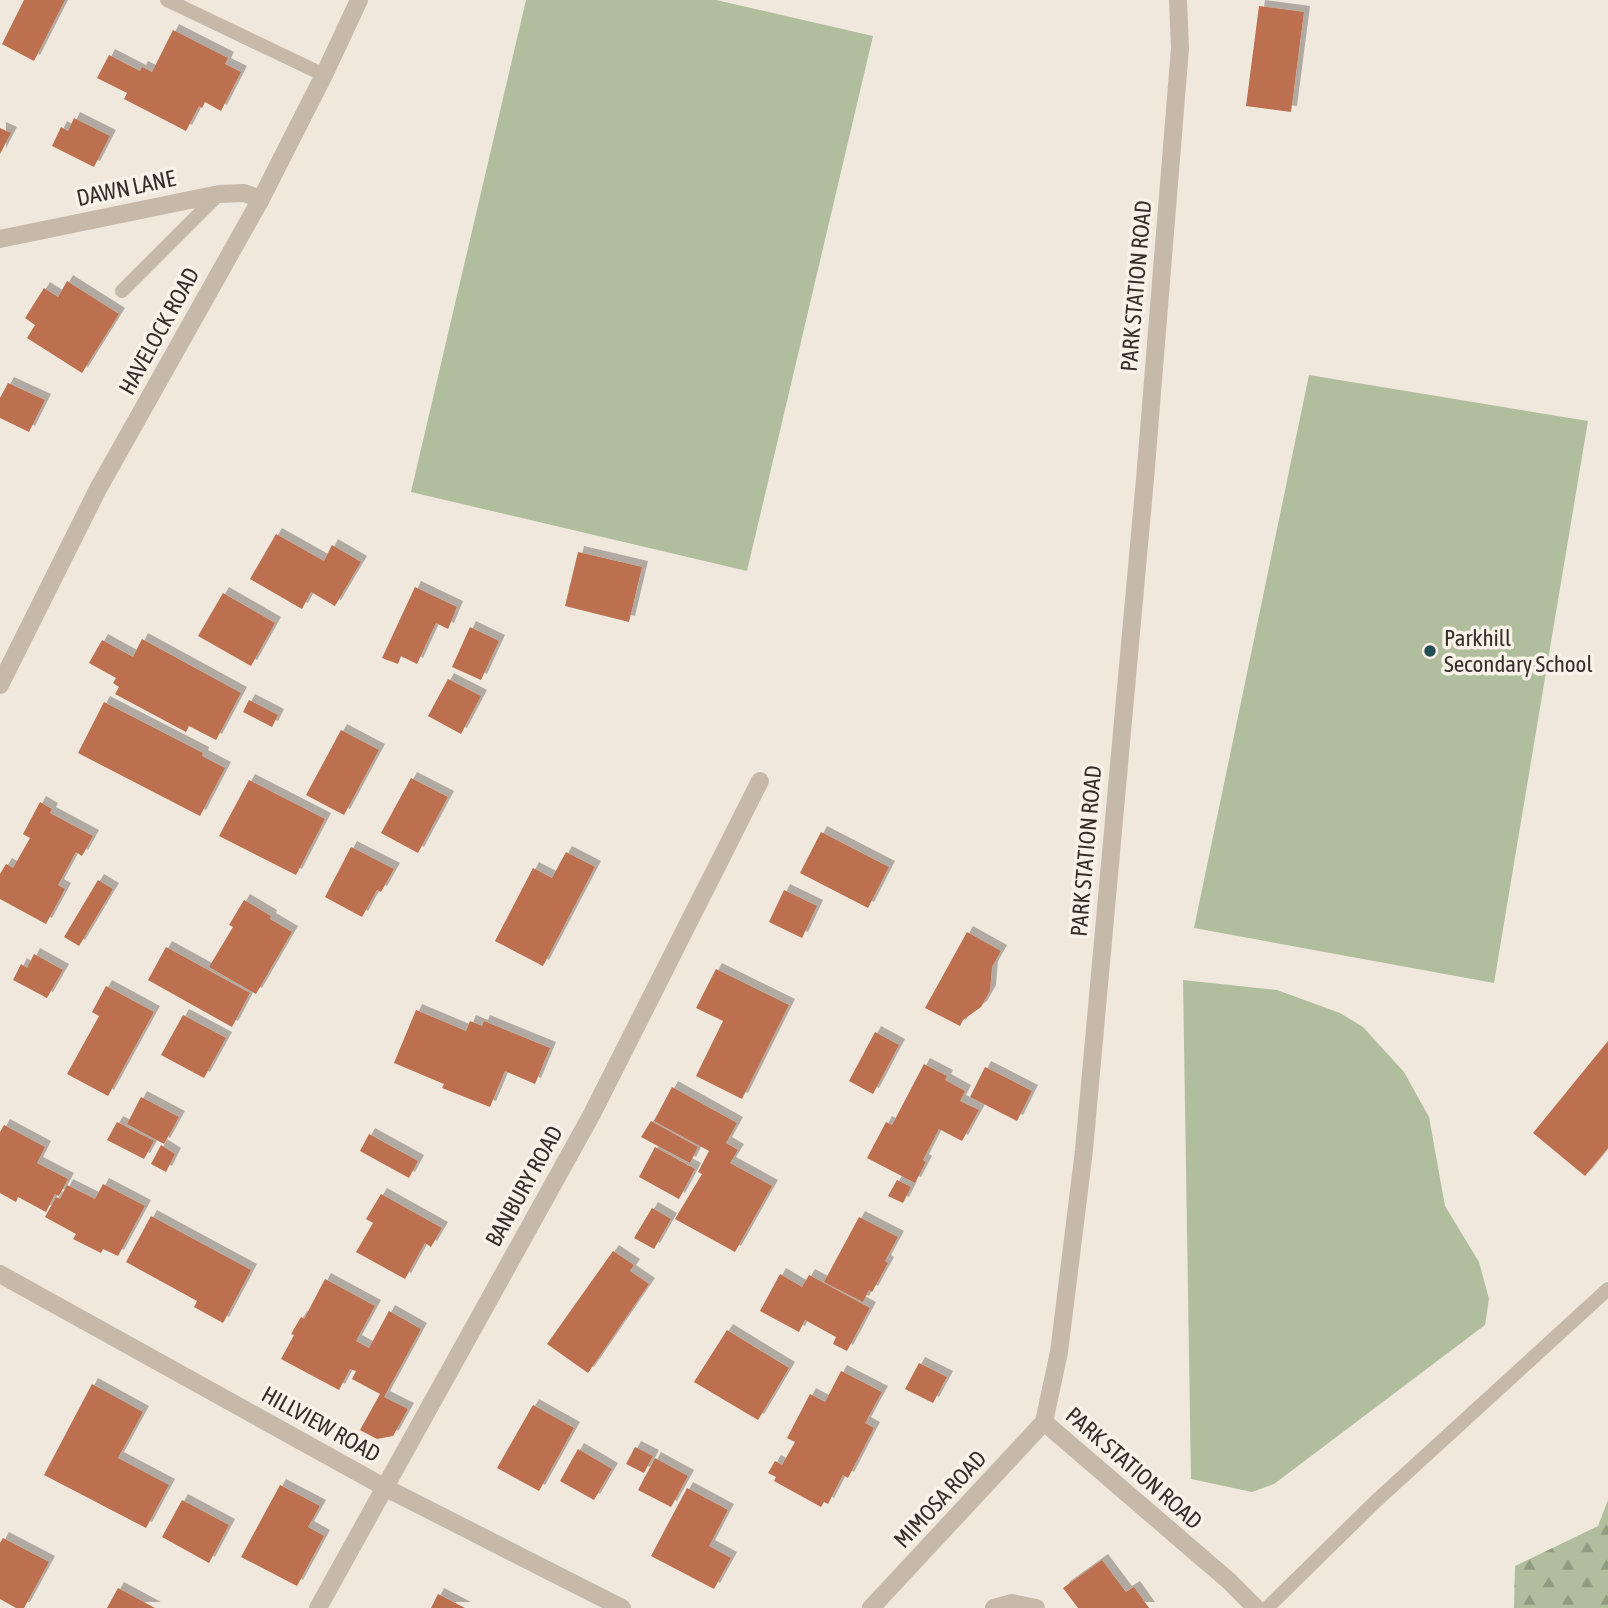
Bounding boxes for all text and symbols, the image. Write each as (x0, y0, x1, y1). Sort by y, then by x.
street label: DAWN LANE (74, 165, 178, 211)
street label: PARK STATION ROAD (1116, 199, 1156, 373)
street label: HAVELOCK ROAD (114, 263, 204, 399)
place label: Parkhill Secondary School (1444, 625, 1593, 677)
marker: Parkhill Secondary School (1422, 643, 1438, 659)
street label: PARK STATION ROAD (1066, 764, 1106, 938)
street label: BANBURY ROAD (480, 1121, 568, 1251)
street label: HILLVIEW ROAD (257, 1381, 385, 1467)
street label: PARK STATION ROAD (1061, 1402, 1207, 1534)
street label: MIMOSA ROAD (889, 1445, 991, 1553)

